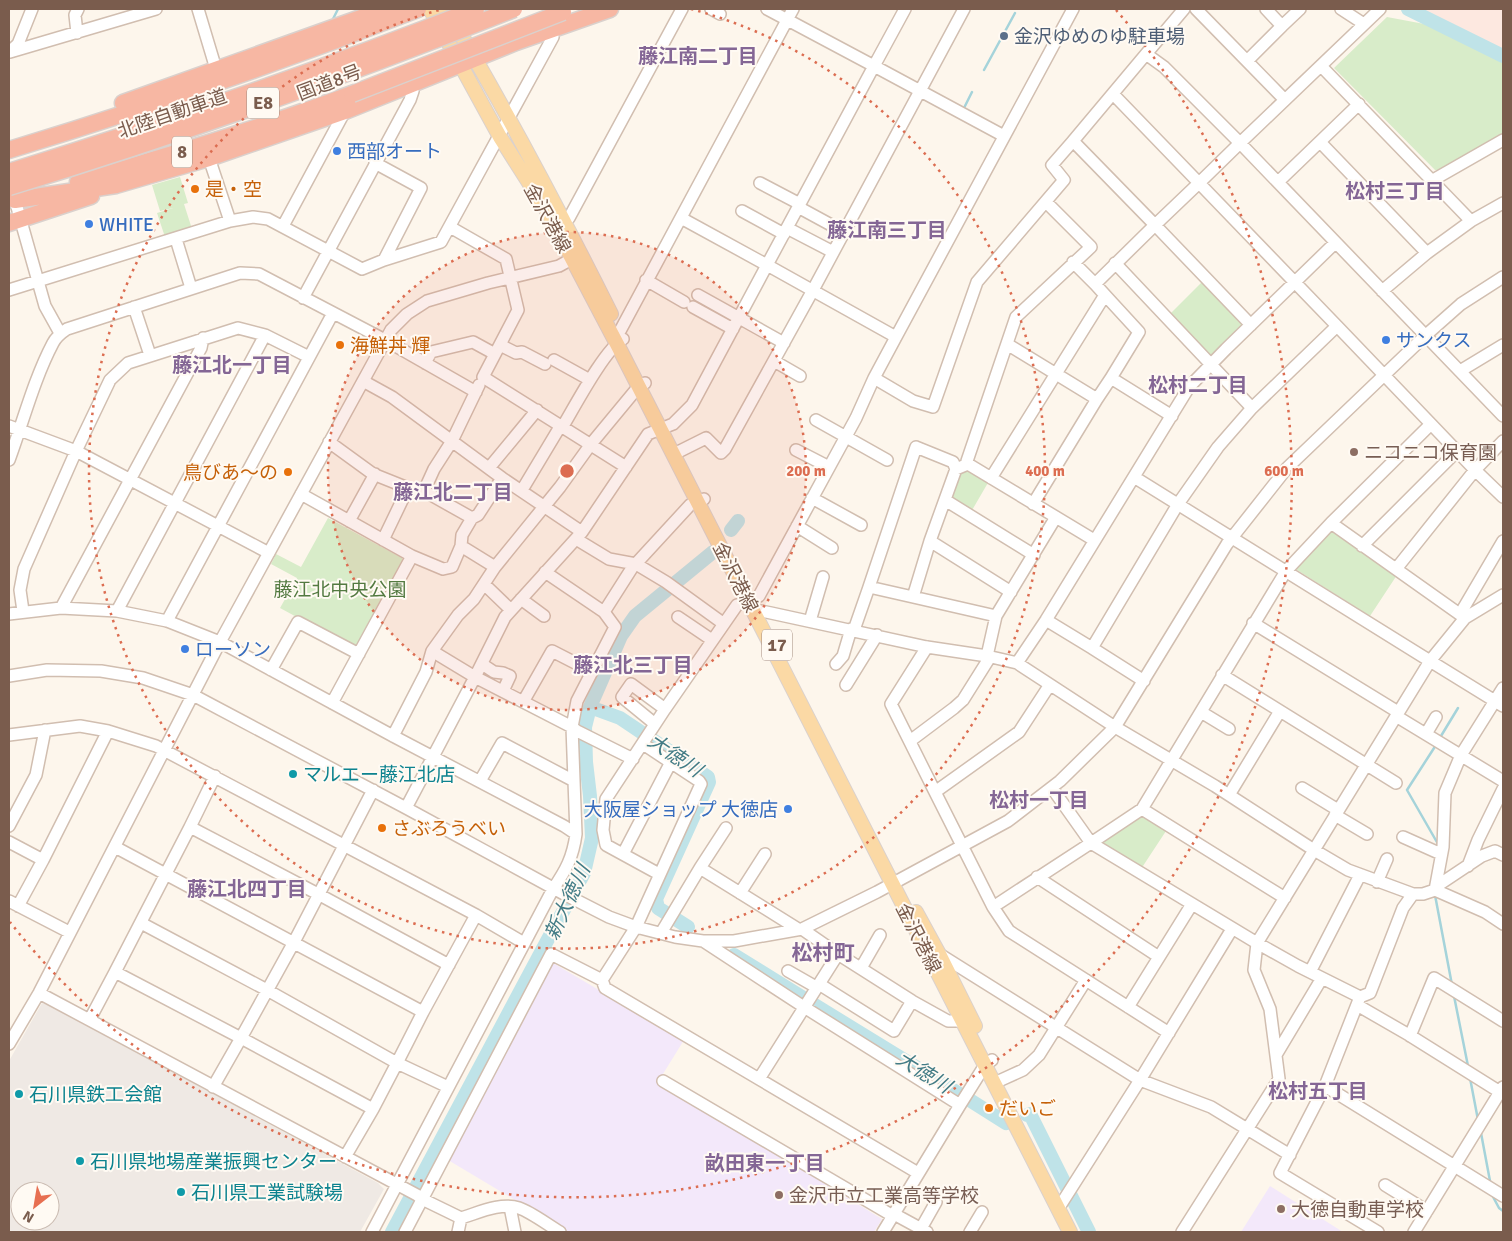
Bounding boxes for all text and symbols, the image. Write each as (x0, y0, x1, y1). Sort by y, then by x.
place label: 金沢ゆめのゆ駐車場 (1014, 25, 1185, 49)
marker: 金沢ゆめのゆ駐車場 (998, 30, 1010, 42)
district label: 藤江南二丁目 (638, 44, 758, 69)
street label: 国道8号 (294, 60, 365, 106)
street label: 北陸自動車道 (115, 84, 230, 144)
road number: E8 (247, 88, 279, 119)
road number: 8 (172, 136, 192, 168)
place label: 西部オート (347, 140, 442, 164)
marker: 西部オート (331, 145, 343, 157)
place label: 是・空 (205, 178, 262, 202)
street label: 金沢港線 (518, 179, 576, 258)
district label: 松村三丁目 (1345, 179, 1445, 204)
marker: 是・空 (189, 183, 201, 195)
place label: WHITE (99, 213, 154, 237)
marker: WHITE (83, 218, 95, 230)
district label: 藤江南三丁目 (827, 218, 947, 243)
place label: サンクス (1396, 329, 1471, 353)
place label: 海鮮丼 輝 (350, 334, 430, 358)
marker: サンクス (1380, 334, 1392, 346)
marker: 海鮮丼 輝 (334, 339, 346, 351)
district label: 藤江北一丁目 (172, 353, 292, 378)
district label: 松村二丁目 (1148, 373, 1248, 398)
place label: ニコニコ保育園 (1364, 441, 1497, 465)
marker: ニコニコ保育園 (1348, 446, 1360, 458)
place label: 鳥びあ〜の (183, 461, 278, 485)
centre of rings (558, 462, 576, 480)
text: 200 m (786, 462, 826, 480)
text: 400 m (1025, 462, 1065, 480)
text: 600 m (1264, 462, 1304, 480)
marker: 鳥びあ〜の (282, 466, 294, 478)
district label: 藤江北二丁目 (393, 480, 513, 505)
street label: 金沢港線 (707, 538, 763, 617)
park label: 藤江北中央公園 (273, 578, 407, 602)
road number: 17 (762, 630, 792, 660)
place label: ローソン (195, 638, 271, 662)
marker: ローソン (179, 643, 191, 655)
district label: 藤江北三丁目 (573, 653, 693, 678)
water label: 大徳川 (643, 728, 708, 784)
place label: マルエー藤江北店 (303, 763, 455, 787)
marker: マルエー藤江北店 (287, 768, 299, 780)
district label: 松村一丁目 (989, 788, 1089, 813)
place label: 大阪屋ショップ 大徳店 (584, 798, 778, 822)
marker: 大阪屋ショップ 大徳店 (782, 803, 794, 815)
place label: さぶろうべい (392, 817, 506, 841)
marker: さぶろうべい (376, 822, 388, 834)
water label: 新大徳川 (539, 859, 597, 944)
district label: 藤江北四丁目 (187, 877, 307, 902)
street label: 金沢港線 (890, 899, 946, 978)
district label: 松村町 (792, 940, 855, 966)
water label: 大徳川 (892, 1046, 957, 1100)
district label: 松村五丁目 (1268, 1079, 1368, 1104)
place label: 石川県鉄工会館 (29, 1083, 162, 1107)
marker: 石川県鉄工会館 (13, 1088, 25, 1100)
place label: だいご (999, 1097, 1056, 1121)
marker: だいご (983, 1102, 995, 1114)
place label: 石川県地場産業振興センター (90, 1150, 337, 1174)
district label: 畝田東一丁目 (705, 1151, 825, 1176)
marker: 石川県地場産業振興センター (74, 1155, 86, 1167)
north arrow (10, 1181, 60, 1231)
place label: 石川県工業試験場 (191, 1181, 343, 1205)
place label: 金沢市立工業高等学校 (789, 1184, 979, 1208)
marker: 石川県工業試験場 (175, 1186, 187, 1198)
marker: 金沢市立工業高等学校 (773, 1189, 785, 1201)
place label: 大徳自動車学校 (1291, 1198, 1424, 1222)
marker: 大徳自動車学校 (1275, 1203, 1287, 1215)
text: N (20, 1207, 37, 1227)

